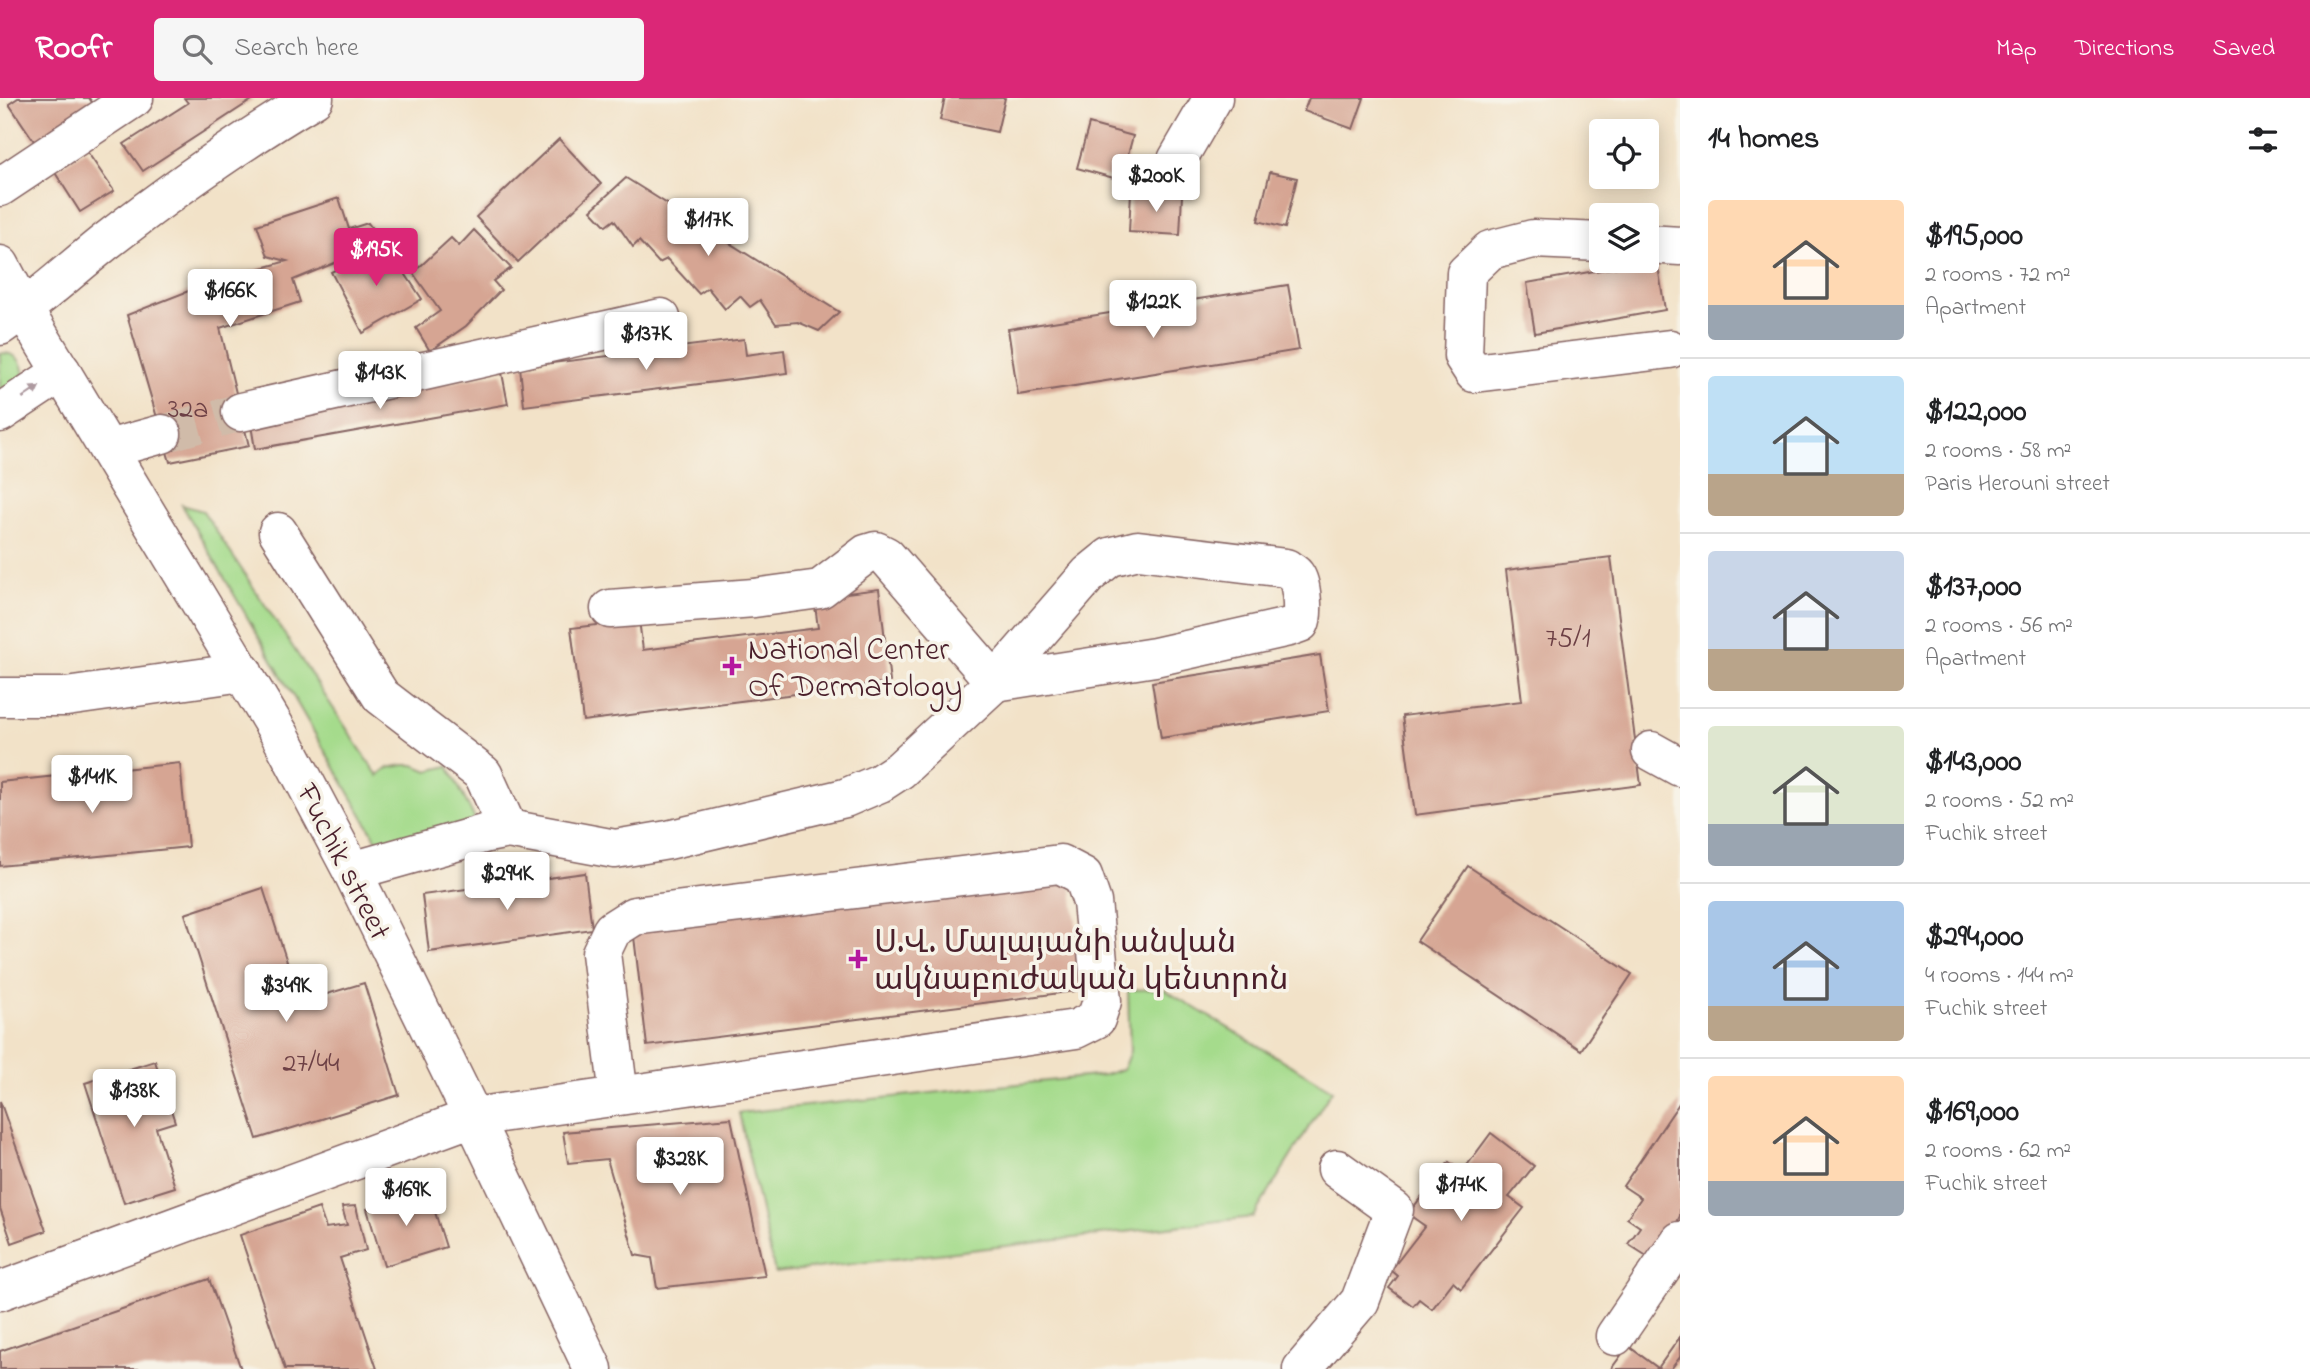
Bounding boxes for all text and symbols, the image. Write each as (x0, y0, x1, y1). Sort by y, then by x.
search box (154, 18, 644, 81)
text: Roofr (35, 25, 112, 73)
icon: search (178, 30, 216, 68)
text: Search here (234, 30, 359, 68)
text: Map (1996, 32, 2037, 67)
text: Directions (2075, 32, 2174, 67)
text: Saved (2212, 32, 2275, 67)
text: 14 homes (1708, 118, 1819, 162)
map controls (1589, 119, 1659, 273)
button: locate (1589, 119, 1659, 189)
icon: filters (2244, 121, 2282, 159)
pin: $200K (1107, 155, 1205, 214)
text: $200K (1128, 160, 1184, 193)
pin: $117K (659, 198, 757, 258)
button: layers (1589, 203, 1659, 273)
text: $117K (683, 204, 733, 237)
text: $195,000 (1925, 215, 2023, 259)
pin: $195K (327, 228, 425, 288)
icon: home (1764, 228, 1848, 312)
text: $195K (350, 234, 402, 267)
text: 2 rooms · 72 m² (1925, 259, 2071, 292)
pin: $166K (181, 270, 279, 329)
text: $166K (204, 275, 256, 308)
pin: $122K (1104, 280, 1202, 340)
text: $122K (1125, 286, 1181, 319)
text: Apartment (1925, 292, 2026, 325)
pin: $137K (597, 313, 695, 372)
text: $137K (620, 318, 672, 351)
pin: $143K (331, 352, 429, 411)
text: $143K (354, 357, 406, 390)
one-way arrow (22, 385, 40, 399)
house number: 32a (168, 390, 208, 431)
text: $122,000 (1925, 391, 2027, 435)
icon: home (1764, 404, 1848, 488)
text: 2 rooms · 58 m² (1925, 435, 2071, 468)
text: Paris Herouni street (1925, 468, 2110, 501)
text: $137,000 (1925, 566, 2021, 610)
icon: home (1764, 579, 1848, 663)
text: 2 rooms · 56 m² (1925, 610, 2073, 643)
house number: 75/1 (1545, 619, 1591, 660)
place label: National Center Of Dermatology (748, 628, 962, 712)
text: Apartment (1925, 643, 2026, 676)
marker: National Center Of Dermatology (722, 656, 742, 676)
text: $143,000 (1925, 741, 2021, 785)
icon: home (1764, 754, 1848, 838)
pin: $141K (43, 756, 141, 815)
text: $141K (67, 761, 117, 794)
street label: Fuchik street (282, 775, 402, 949)
text: 2 rooms · 52 m² (1925, 785, 2074, 818)
text: Fuchik street (1925, 818, 2047, 851)
pin: $294K (458, 852, 556, 912)
text: $294K (481, 858, 533, 891)
text: $294,000 (1925, 916, 2024, 960)
place label: Ս.Վ. Մալայանի անվան ակնաբուժական կենտրոն (874, 921, 1288, 1005)
icon: home (1764, 929, 1848, 1013)
marker: Ս.Վ. Մալայանի անվան ակնաբուժական կենտրոն (848, 949, 868, 969)
text: 4 rooms · 144 m² (1925, 960, 2074, 993)
pin: $349K (237, 964, 335, 1024)
text: $349K (261, 970, 311, 1003)
text: Fuchik street (1925, 993, 2047, 1026)
house number: 27/44 (282, 1044, 340, 1085)
pin: $138K (85, 1070, 183, 1129)
text: $138K (109, 1075, 159, 1108)
text: $169,000 (1925, 1091, 2019, 1135)
icon: home (1764, 1104, 1848, 1188)
text: 2 rooms · 62 m² (1925, 1135, 2071, 1168)
pin: $328K (631, 1138, 729, 1197)
text: $328K (653, 1143, 707, 1176)
pin: $174K (1412, 1164, 1510, 1223)
pin: $169K (357, 1168, 455, 1228)
text: Fuchik street (1925, 1168, 2047, 1201)
text: $174K (1435, 1169, 1487, 1202)
text: $169K (381, 1174, 431, 1207)

